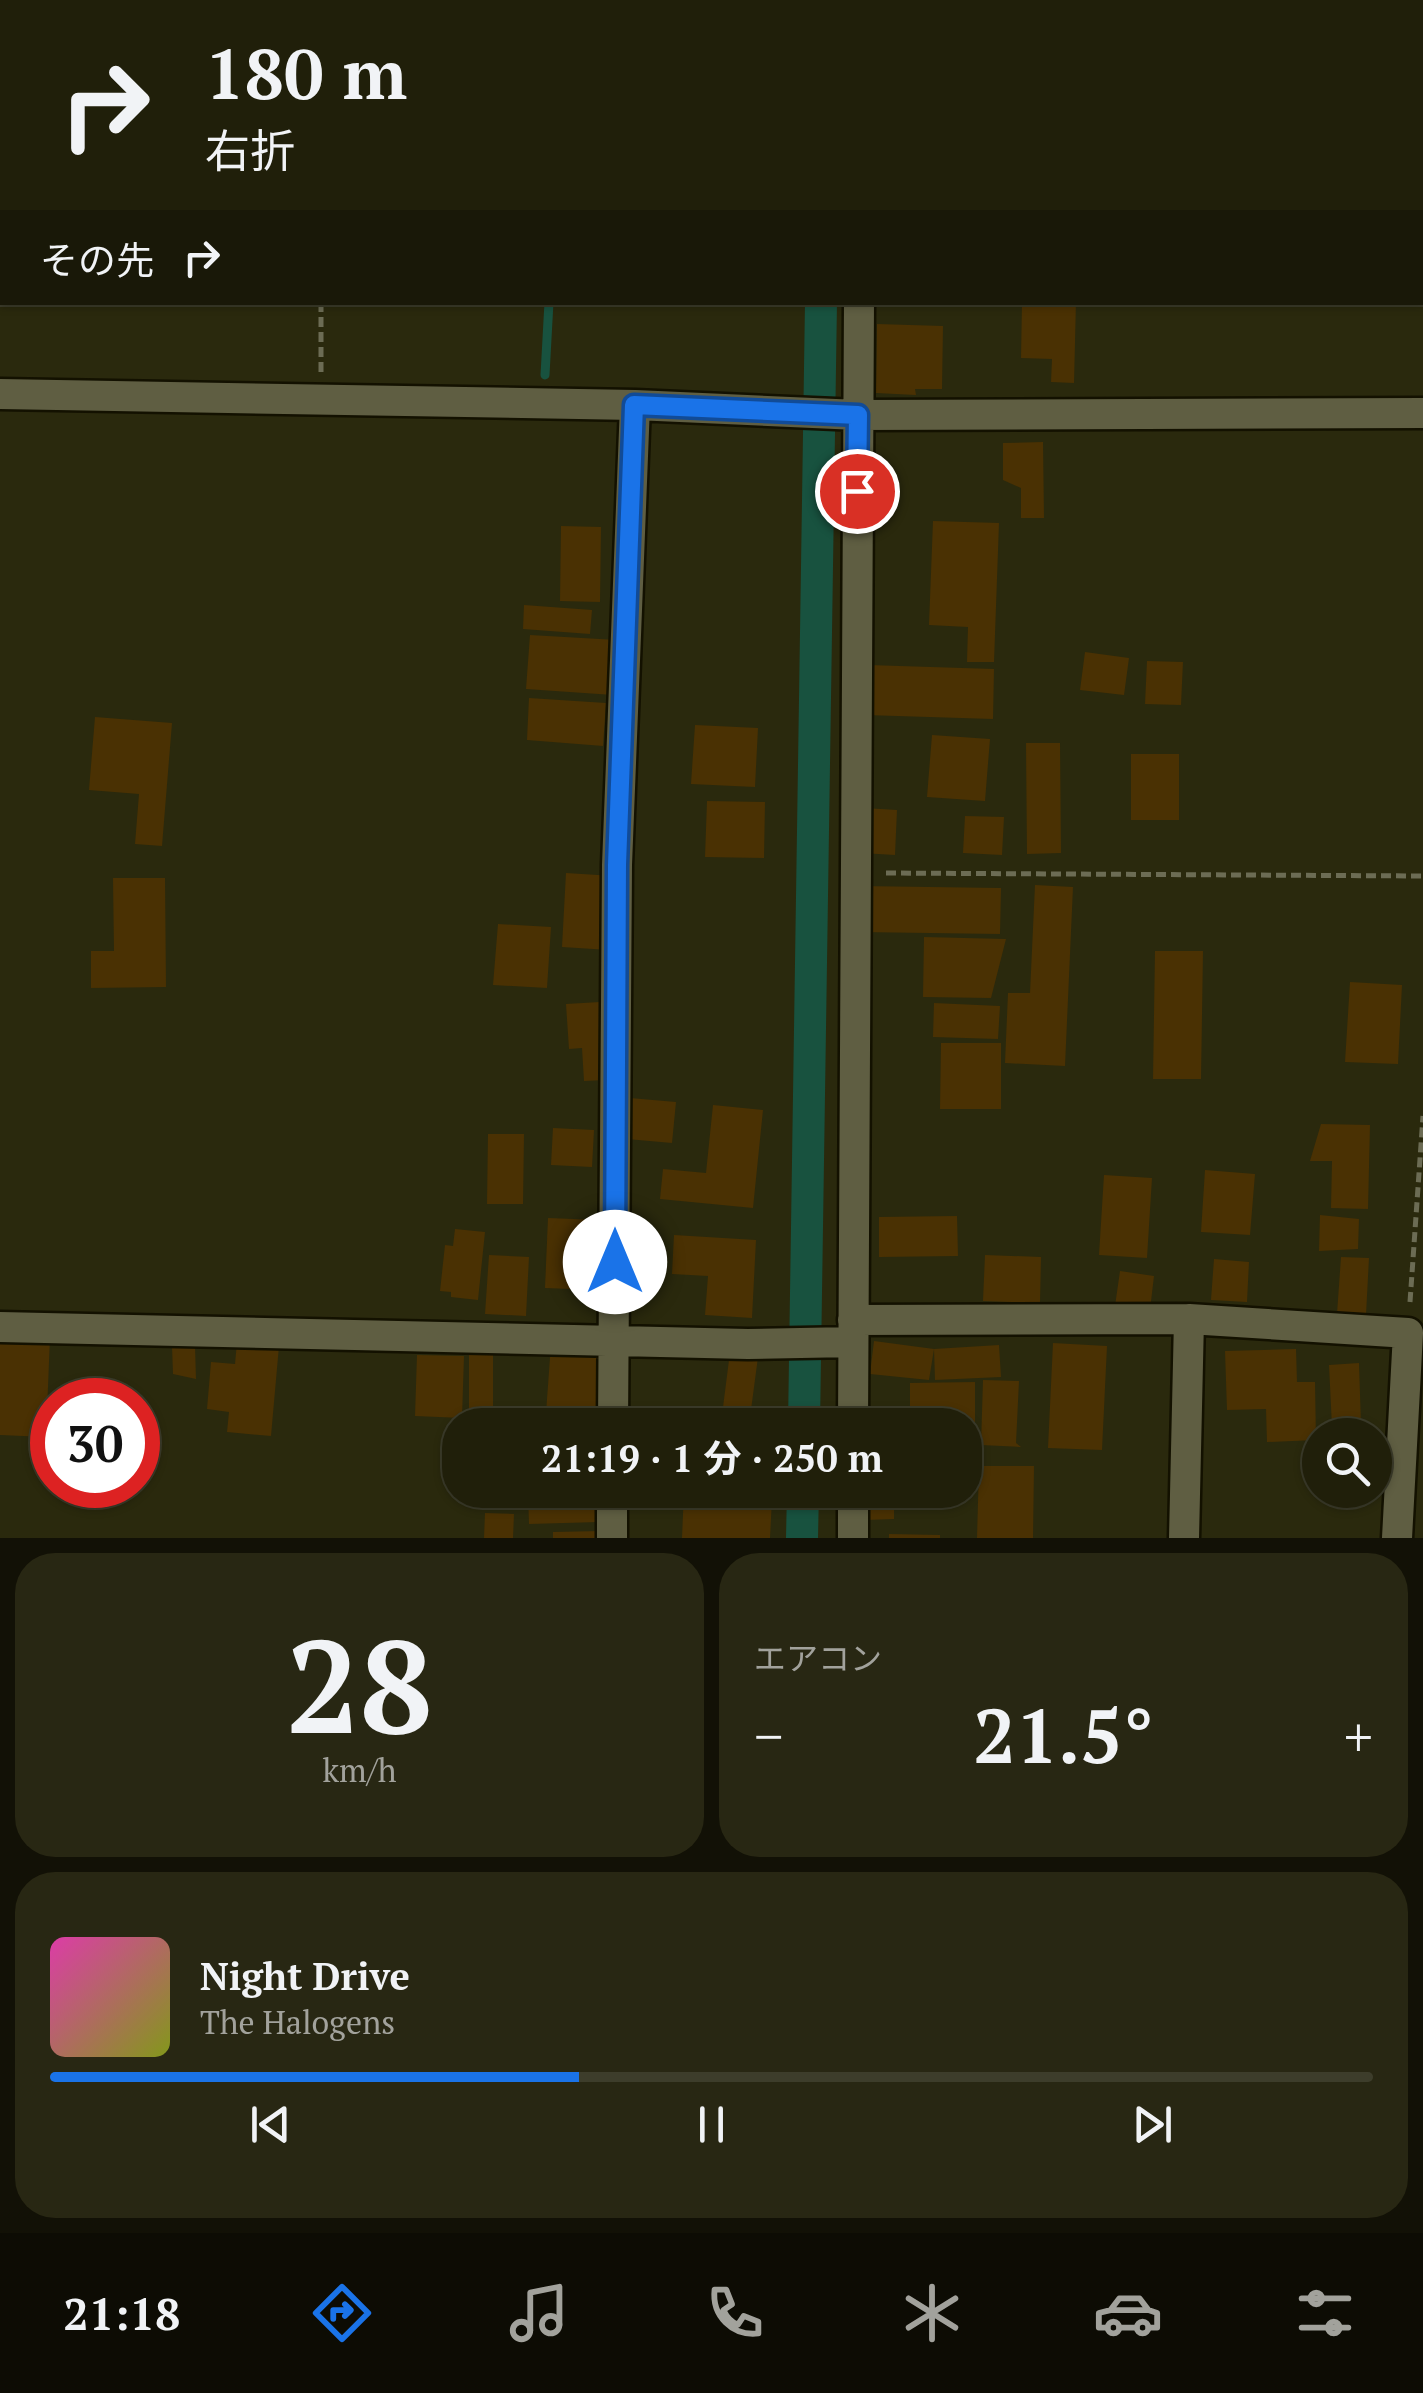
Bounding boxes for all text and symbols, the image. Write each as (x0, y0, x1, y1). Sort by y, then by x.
text: 180 m (205, 26, 407, 119)
icon: right (40, 40, 170, 170)
text: 右折 (205, 120, 295, 180)
icon: right (174, 230, 229, 285)
text: その先 (40, 235, 154, 285)
pin (815, 449, 900, 534)
icon: arrive (830, 464, 885, 519)
position arrow (563, 1210, 667, 1314)
speed limit sign: 30 (30, 1378, 160, 1508)
map controls (1302, 1418, 1392, 1508)
button: search (1302, 1418, 1392, 1508)
text: 21:19 · 1 分 · 250 m (541, 1433, 883, 1483)
text: 28 (286, 1598, 433, 1770)
text: エアコン (754, 1637, 882, 1679)
text: 21.5° (973, 1685, 1154, 1784)
text: − (754, 1699, 783, 1772)
text: + (1344, 1699, 1373, 1772)
text: km/h (323, 1749, 396, 1791)
text: Night Drive (200, 1951, 410, 2001)
text: The Halogens (200, 2001, 395, 2043)
icon: previous (243, 2097, 298, 2152)
icon: pause (684, 2097, 739, 2152)
icon: next (1125, 2097, 1180, 2152)
icon: directions (307, 2278, 377, 2348)
icon: music (504, 2278, 574, 2348)
icon: phone (700, 2278, 770, 2348)
icon: climate (897, 2278, 967, 2348)
icon: car (1093, 2278, 1163, 2348)
icon: filters (1290, 2278, 1360, 2348)
text: 21:18 (63, 2283, 180, 2343)

